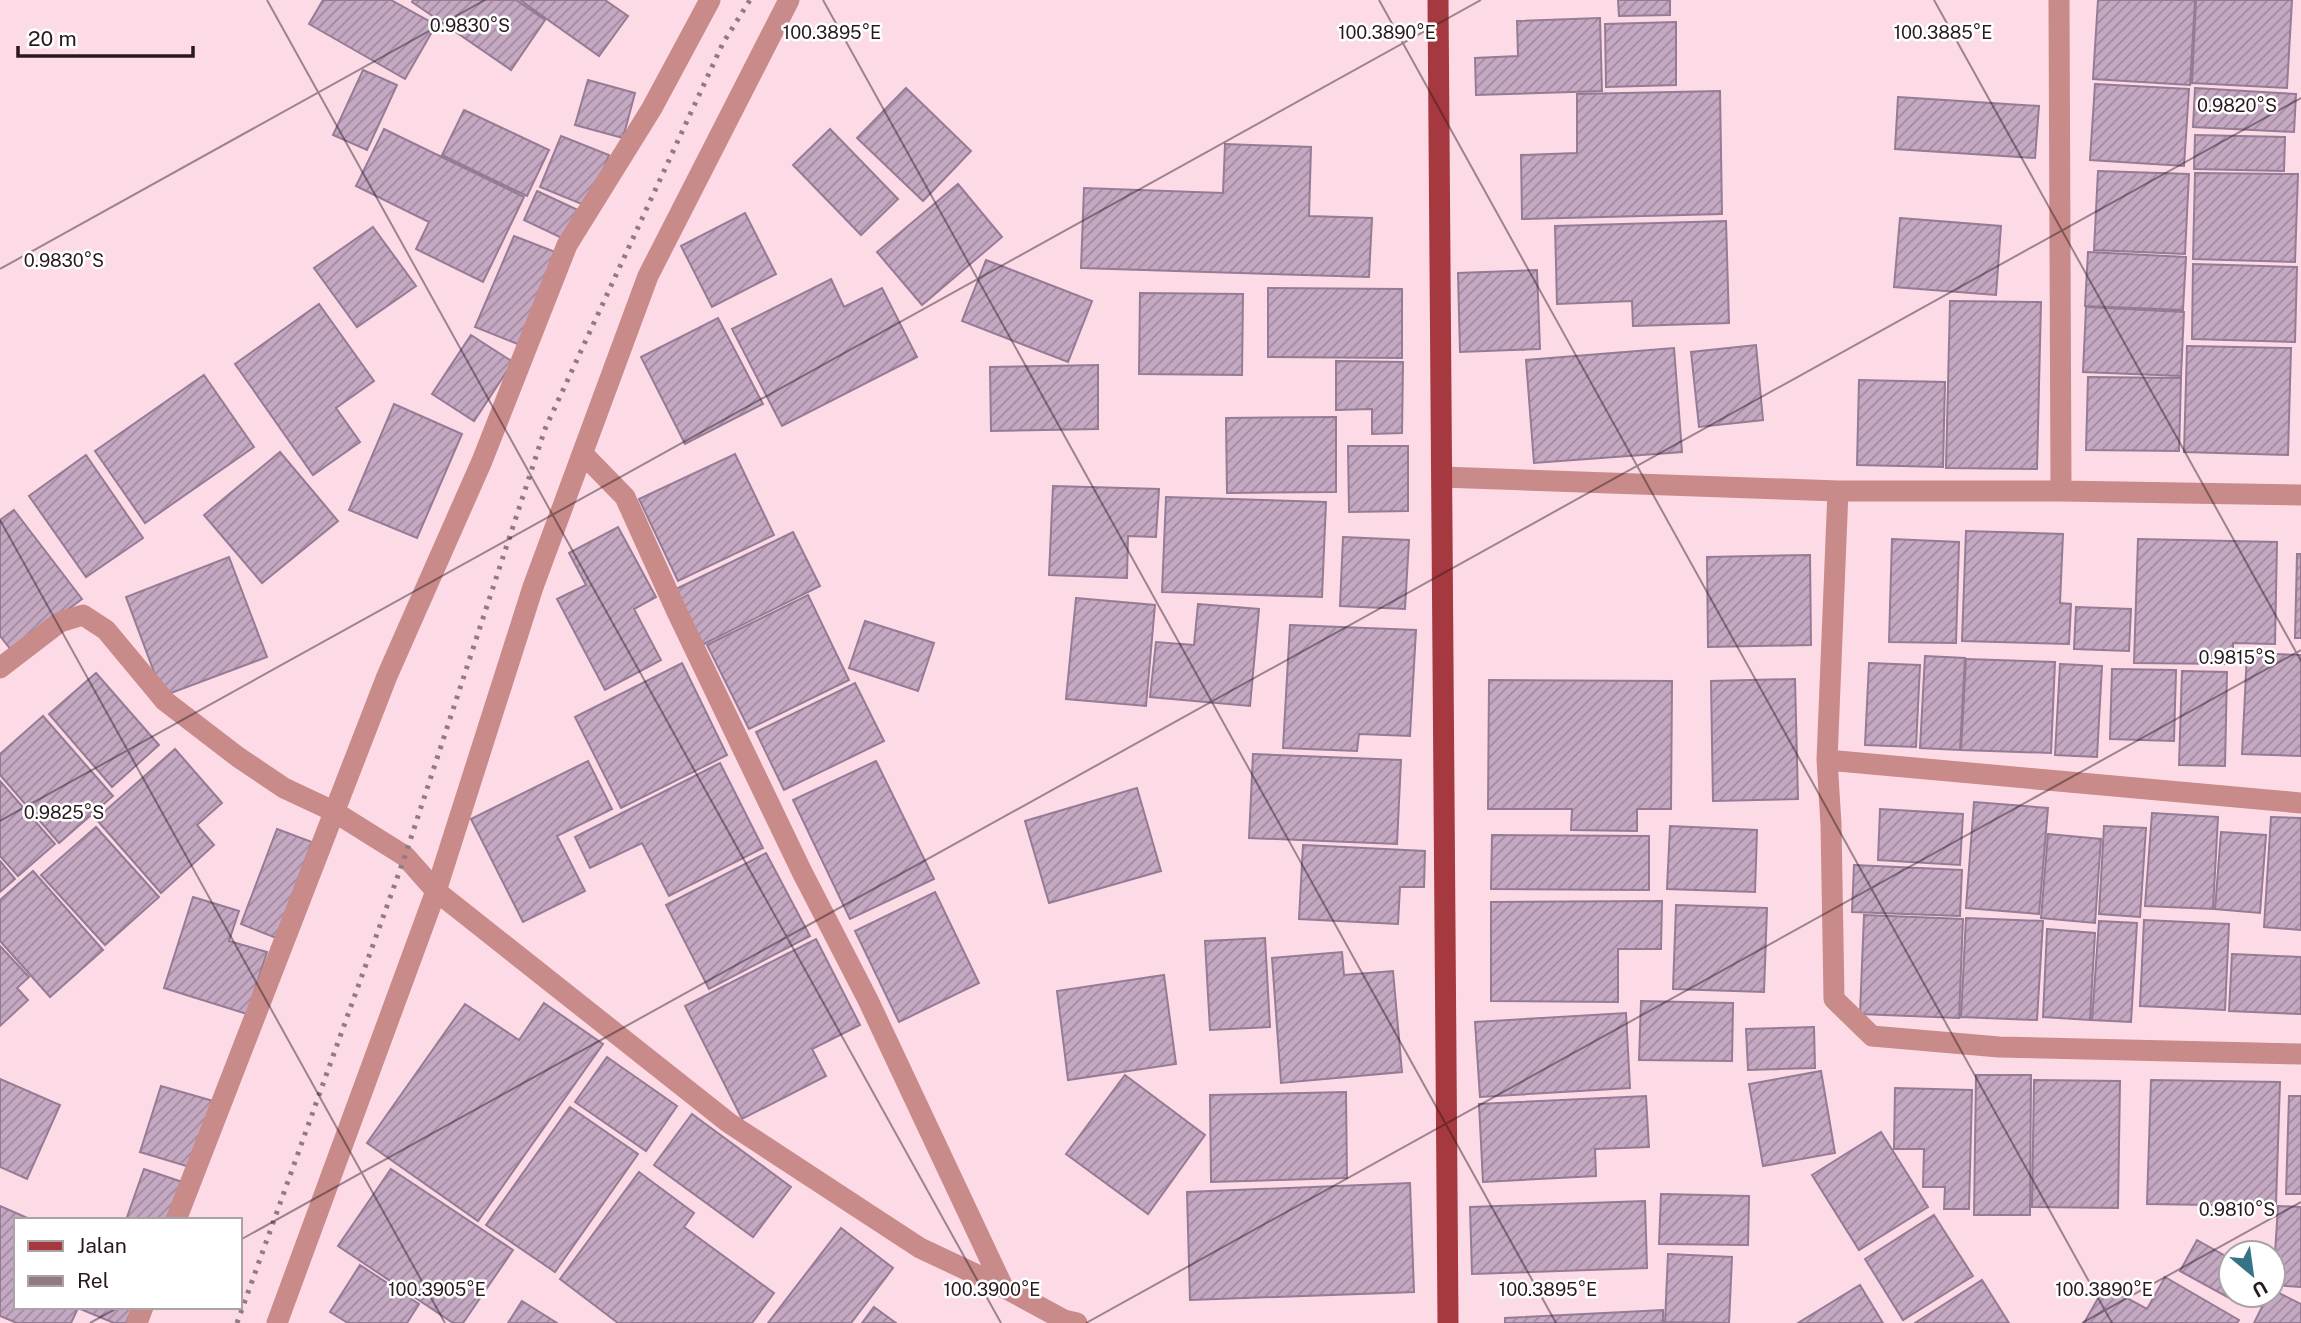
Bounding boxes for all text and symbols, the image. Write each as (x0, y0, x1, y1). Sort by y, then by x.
scale bar (18, 14, 192, 58)
text: 0.9830°S (430, 15, 510, 36)
text: 100.3895°E (783, 22, 881, 43)
text: 100.3890°E (1338, 22, 1436, 43)
text: 100.3885°E (1894, 22, 1992, 43)
text: 20 m (28, 26, 77, 51)
text: 0.9820°S (2197, 95, 2277, 116)
text: 0.9830°S (24, 250, 104, 271)
text: 0.9815°S (2198, 647, 2276, 668)
text: 0.9825°S (24, 802, 104, 823)
text: 0.9810°S (2199, 1199, 2275, 1220)
legend (14, 1218, 242, 1309)
text: Jalan (77, 1233, 127, 1258)
north arrow (2217, 1239, 2287, 1309)
text: Rel (77, 1268, 109, 1293)
text: U (2249, 1276, 2272, 1302)
text: 100.3905°E (388, 1279, 486, 1300)
text: 100.3900°E (943, 1279, 1041, 1300)
text: 100.3895°E (1499, 1279, 1597, 1300)
text: 100.3890°E (2055, 1279, 2153, 1300)

